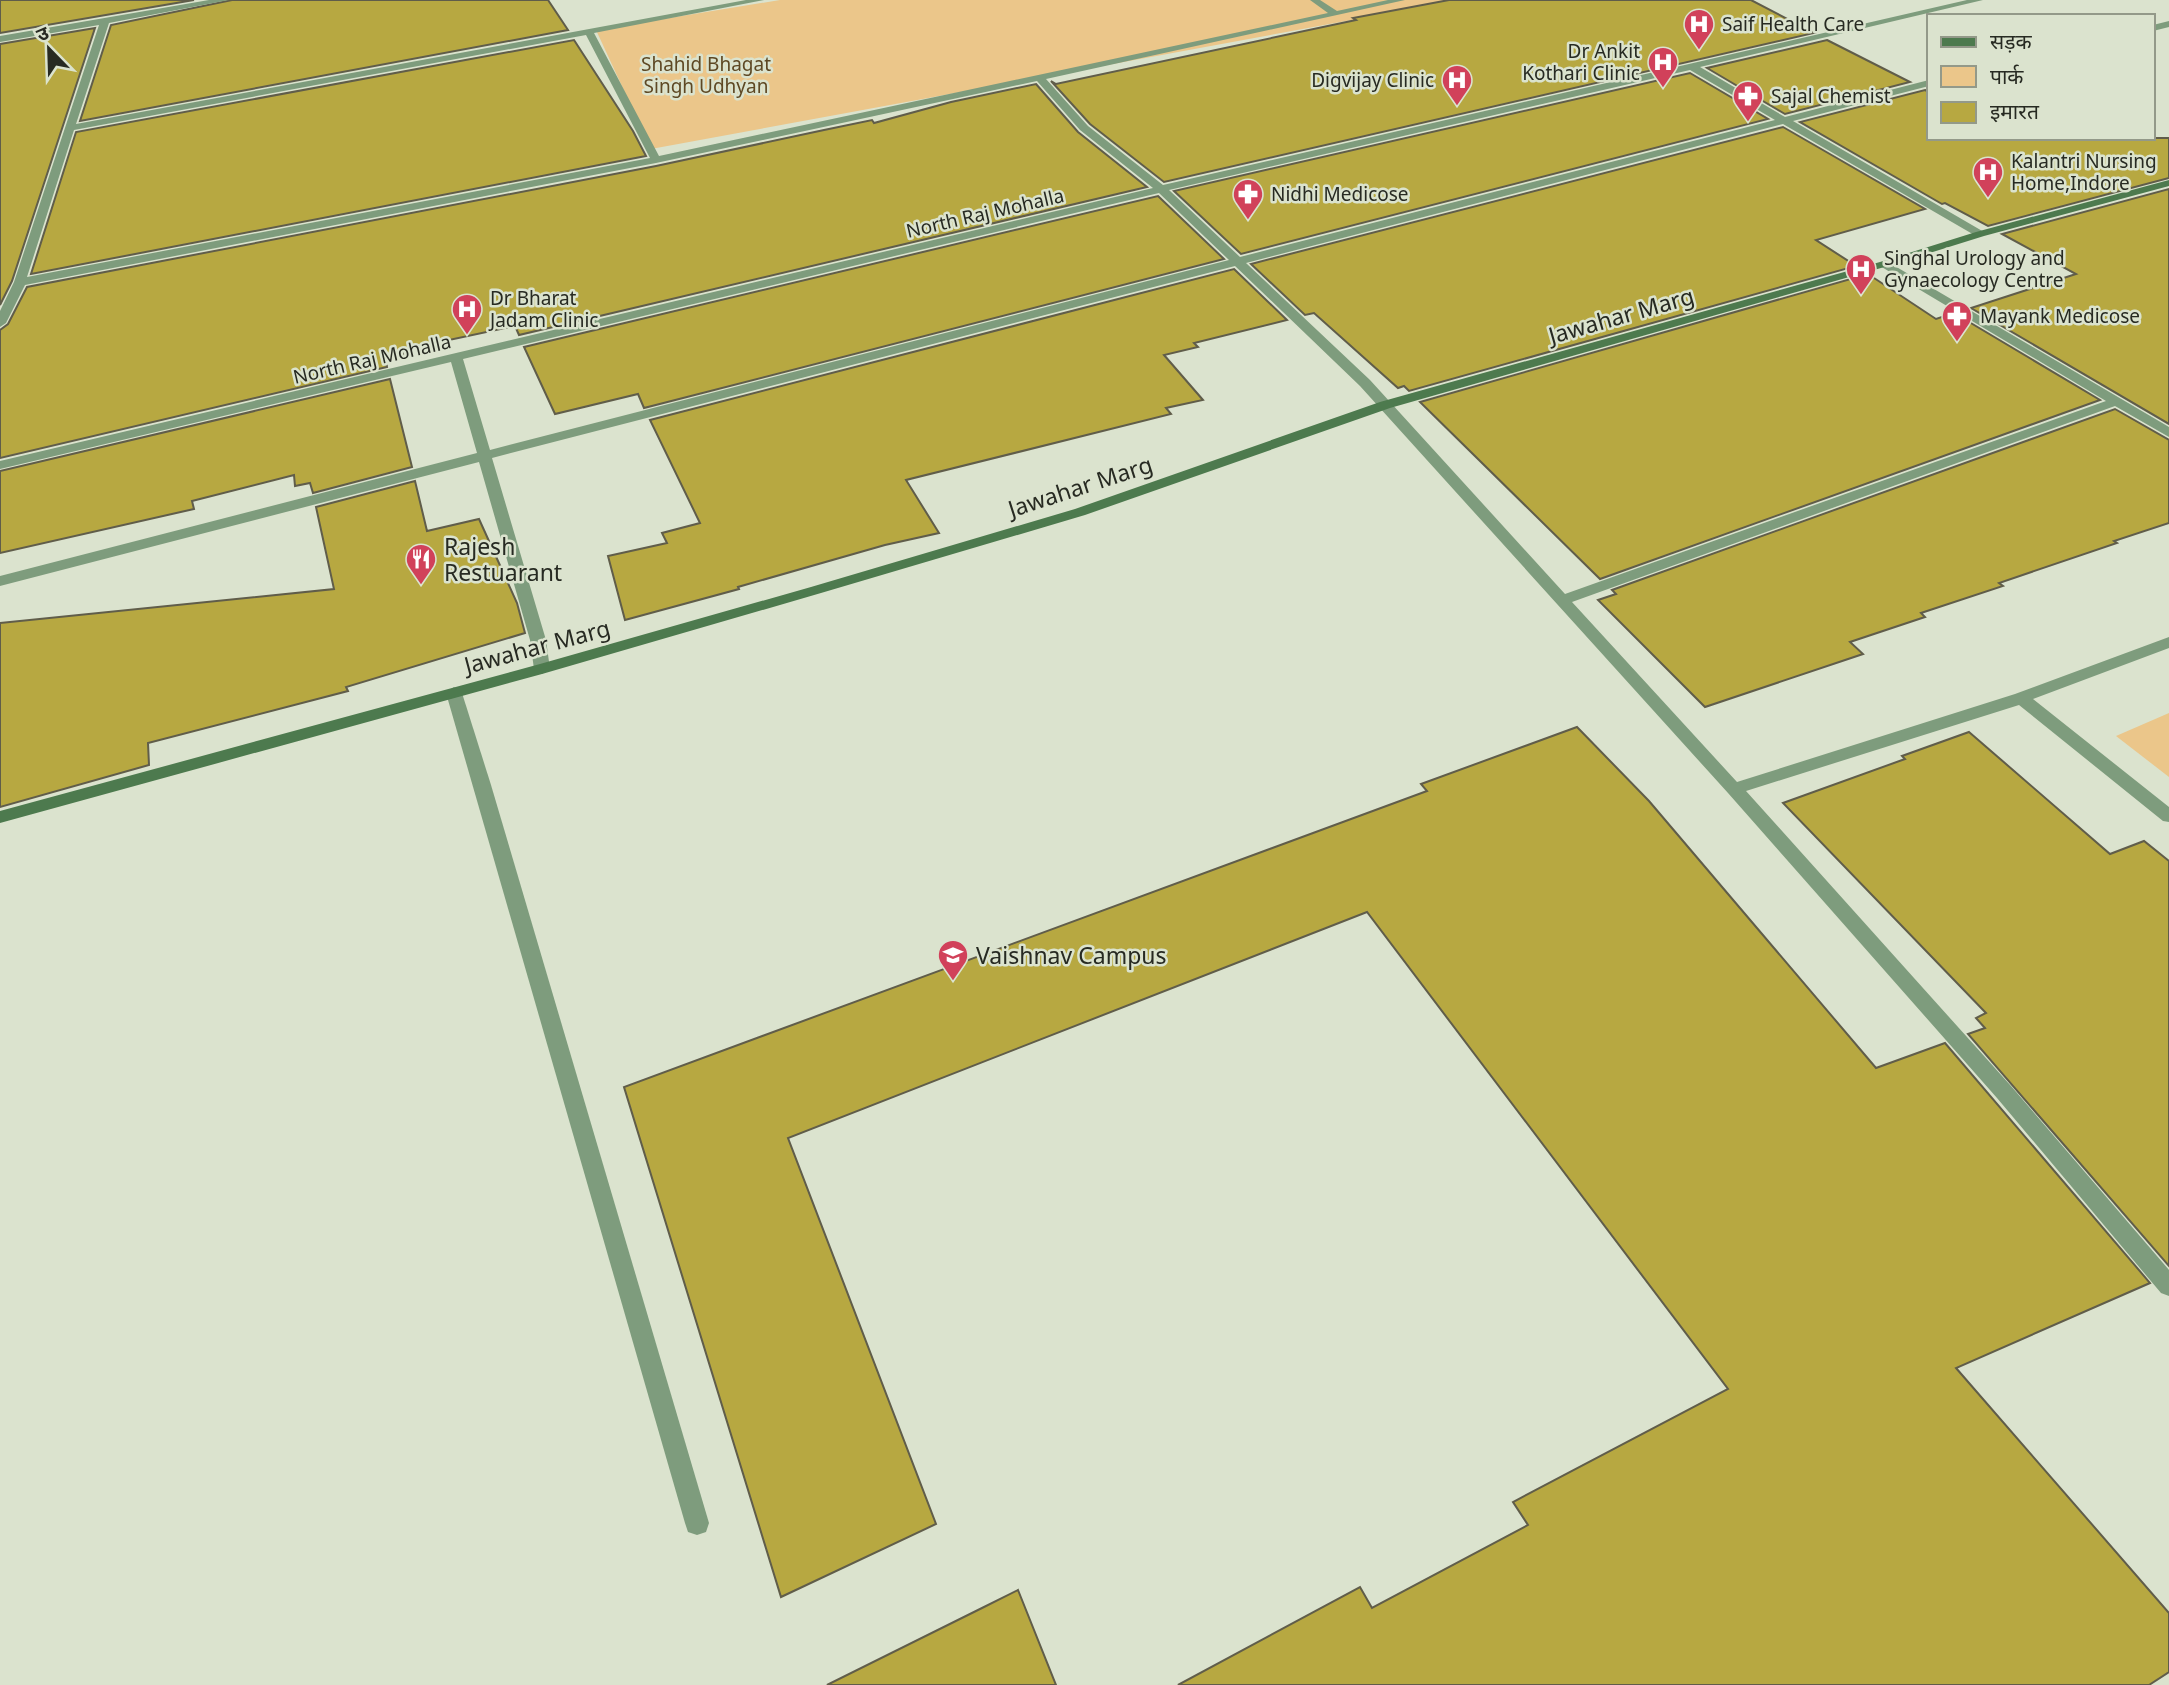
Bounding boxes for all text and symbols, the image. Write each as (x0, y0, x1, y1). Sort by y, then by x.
hospital icon: Saif Health Care (1682, 7, 1716, 51)
place label: Saif Health Care (1722, 11, 1864, 37)
north arrow (14, 14, 84, 84)
legend (1927, 14, 2155, 140)
text: उ (32, 19, 53, 47)
text: सड़क (1990, 27, 2032, 55)
place label: Dr Ankit Kothari Clinic (1522, 38, 1640, 86)
hospital icon: Dr Ankit Kothari Clinic (1646, 45, 1680, 89)
park label: Shahid Bhagat Singh Udhyan (641, 51, 771, 99)
text: पार्क (1990, 62, 2024, 90)
hospital icon: Digvijay Clinic (1440, 63, 1474, 107)
place label: Digvijay Clinic (1311, 67, 1434, 93)
pharmacy icon: Sajal Chemist (1731, 79, 1765, 123)
place label: Sajal Chemist (1771, 83, 1891, 109)
text: इमारत (1990, 97, 2040, 125)
place label: Kalantri Nursing Home,Indore (2011, 148, 2157, 196)
hospital icon: Kalantri Nursing Home,Indore (1971, 155, 2005, 199)
pharmacy icon: Nidhi Medicose (1231, 177, 1265, 221)
place label: Nidhi Medicose (1271, 181, 1409, 207)
street label: North Raj Mohalla (904, 182, 1066, 244)
place label: Singhal Urology and Gynaecology Centre (1884, 245, 2065, 293)
hospital icon: Singhal Urology and Gynaecology Centre (1844, 252, 1878, 296)
street label: Jawahar Marg (1543, 279, 1697, 352)
place label: Dr Bharat Jadam Clinic (488, 285, 598, 333)
hospital icon: Dr Bharat Jadam Clinic (450, 292, 484, 336)
pharmacy icon: Mayank Medicose (1940, 299, 1974, 343)
place label: Mayank Medicose (1980, 303, 2140, 329)
street label: North Raj Mohalla (291, 328, 453, 390)
street label: Jawahar Marg (1002, 448, 1156, 525)
place label: Rajesh Restuarant (444, 530, 562, 588)
restaurant icon: Rajesh Restuarant (404, 542, 438, 586)
street label: Jawahar Marg (459, 611, 614, 681)
school or university icon: Vaishnav Campus (936, 938, 970, 982)
place label: Vaishnav Campus (976, 939, 1167, 971)

